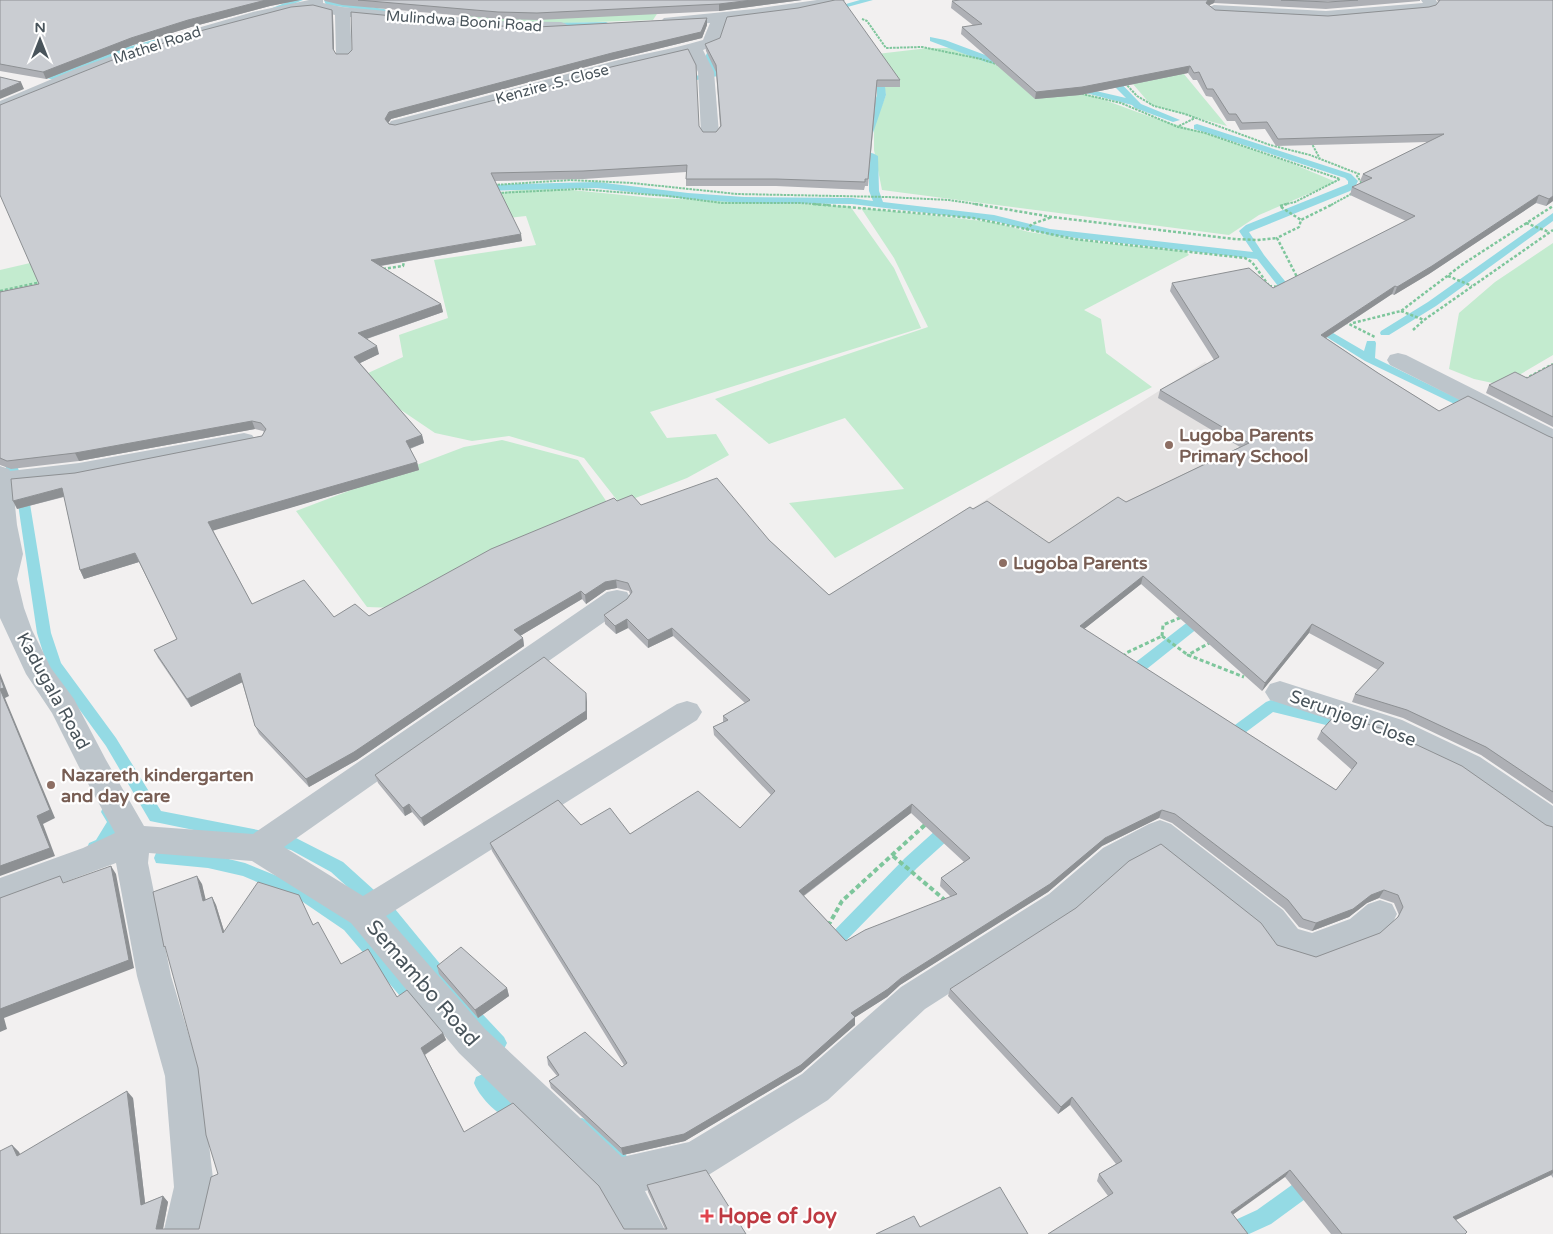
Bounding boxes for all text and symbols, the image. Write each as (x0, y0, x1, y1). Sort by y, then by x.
street label: Mulindwa Booni Road (385, 7, 543, 35)
north arrow (15, 15, 65, 65)
text: N (34, 19, 46, 36)
street label: Mathel Road (111, 22, 203, 68)
street label: Kenzire .S. Close (493, 60, 611, 108)
place label: Lugoba Parents Primary School (1179, 424, 1314, 467)
marker: Lugoba Parents Primary School (1163, 439, 1175, 451)
place label: Lugoba Parents (1013, 552, 1148, 574)
marker: Lugoba Parents (997, 557, 1009, 569)
street label: Kadugala Road (12, 629, 94, 753)
street label: Serunjogi Close (1287, 685, 1419, 751)
place label: Nazareth kindergarten and day care (61, 764, 254, 807)
marker: Nazareth kindergarten and day care (45, 779, 57, 791)
street label: Semambo Road (361, 915, 484, 1052)
place label: Hope of Joy (718, 1204, 837, 1229)
marker: Hope of Joy (700, 1209, 714, 1223)

